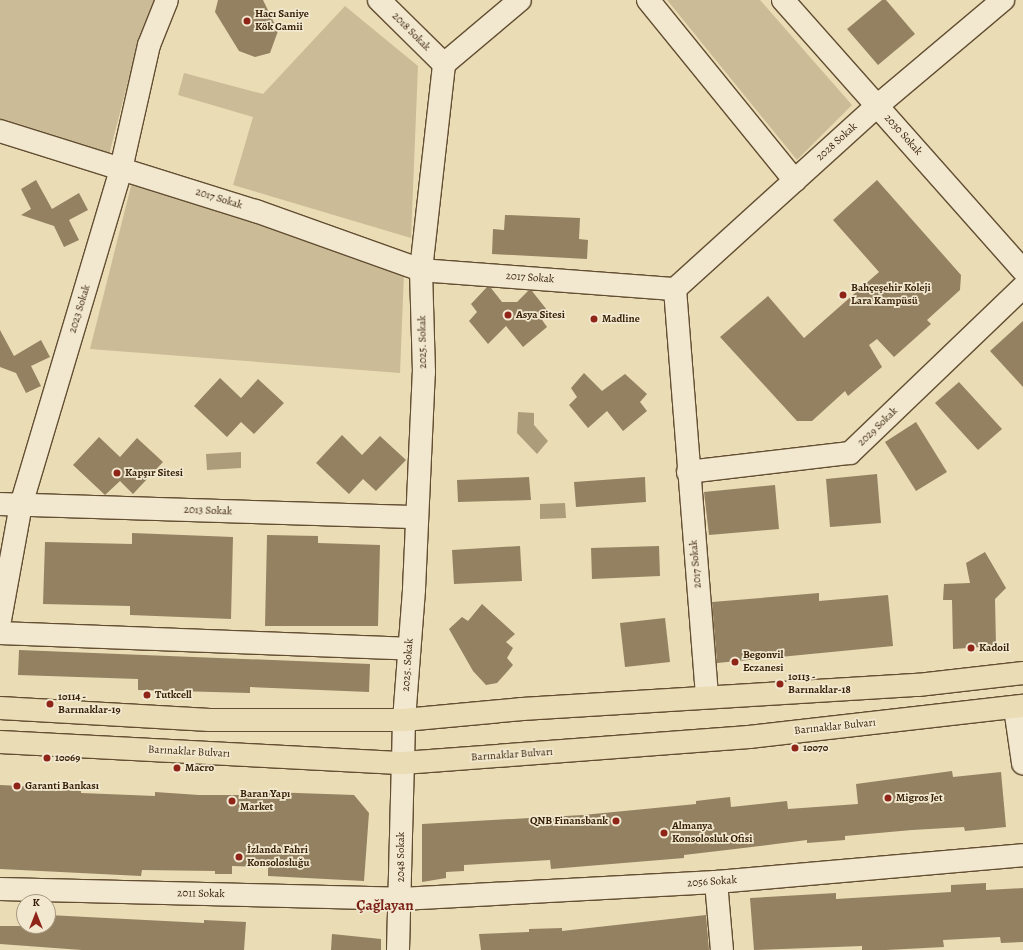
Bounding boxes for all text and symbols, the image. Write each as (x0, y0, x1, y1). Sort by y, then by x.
place label: Hacı Saniye Kök Camii (255, 8, 309, 34)
street label: 2018 Sokak (389, 10, 433, 54)
marker: Hacı Saniye Kök Camii (242, 16, 252, 26)
street label: 2030 Sokak (881, 112, 925, 158)
street label: 2028 Sokak (814, 120, 860, 164)
street label: 2017 Sokak (194, 186, 244, 212)
street label: 2017 Sokak (505, 270, 555, 286)
place label: Bahçeşehir Koleji Lara Kampüsü (851, 282, 931, 308)
street label: 2023 Sokak (66, 283, 94, 335)
marker: Bahçeşehir Koleji Lara Kampüsü (838, 290, 848, 300)
place label: Asya Sitesi (516, 308, 565, 322)
marker: Asya Sitesi (503, 310, 513, 320)
place label: Madline (602, 312, 640, 326)
marker: Madline (589, 314, 599, 324)
street label: 2025. Sokak (416, 315, 430, 369)
street label: 2029 Sokak (855, 405, 901, 449)
place label: Kapşır Sitesi (125, 466, 183, 480)
marker: Kapşır Sitesi (112, 468, 122, 478)
street label: 2013 Sokak (184, 504, 232, 518)
street label: 2017 Sokak (687, 539, 705, 589)
street label: 2025. Sokak (400, 638, 416, 692)
place label: Kadoil (979, 641, 1009, 655)
marker: Kadoil (966, 643, 976, 653)
place label: Begonvil Eczanesi (743, 649, 783, 675)
marker: Begonvil Eczanesi (730, 657, 740, 667)
place label: 10113 - Barınaklar-18 (788, 671, 851, 697)
marker: 10113 - Barınaklar-18 (775, 679, 785, 689)
place label: Tutkcell (155, 688, 192, 702)
marker: Tutkcell (142, 690, 152, 700)
place label: 10114 - Barınaklar-19 (58, 691, 121, 717)
marker: 10114 - Barınaklar-19 (45, 699, 55, 709)
street label: Barınaklar Bulvarı (793, 716, 877, 738)
place label: 10070 (803, 741, 828, 755)
street label: Barınaklar Bulvarı (148, 743, 230, 761)
marker: 10070 (790, 743, 800, 753)
street label: Barınaklar Bulvarı (471, 746, 553, 764)
place label: 10069 (55, 751, 80, 765)
marker: 10069 (42, 753, 52, 763)
place label: Macro (185, 761, 214, 775)
marker: Macro (172, 763, 182, 773)
place label: Garanti Bankası (25, 779, 99, 793)
marker: Garanti Bankası (12, 781, 22, 791)
place label: Baran Yapı Market (240, 788, 290, 814)
place label: Migros Jet (896, 791, 943, 805)
marker: Migros Jet (883, 793, 893, 803)
marker: Baran Yapı Market (227, 796, 237, 806)
place label: QNB Finansbank (530, 814, 608, 828)
marker: QNB Finansbank (611, 816, 621, 826)
place label: Almanya Konsolosluk Ofisi (672, 820, 752, 846)
marker: Almanya Konsolosluk Ofisi (659, 828, 669, 838)
street label: 2048 Sokak (394, 832, 408, 882)
place label: İzlanda Fahri Konsolosluğu (247, 844, 309, 870)
marker: İzlanda Fahri Konsolosluğu (234, 852, 244, 862)
street label: 2056 Sokak (687, 874, 737, 890)
street label: 2011 Sokak (177, 887, 225, 901)
north arrow (16, 894, 56, 934)
text: K (32, 895, 40, 910)
district label: Çağlayan (356, 897, 414, 915)

